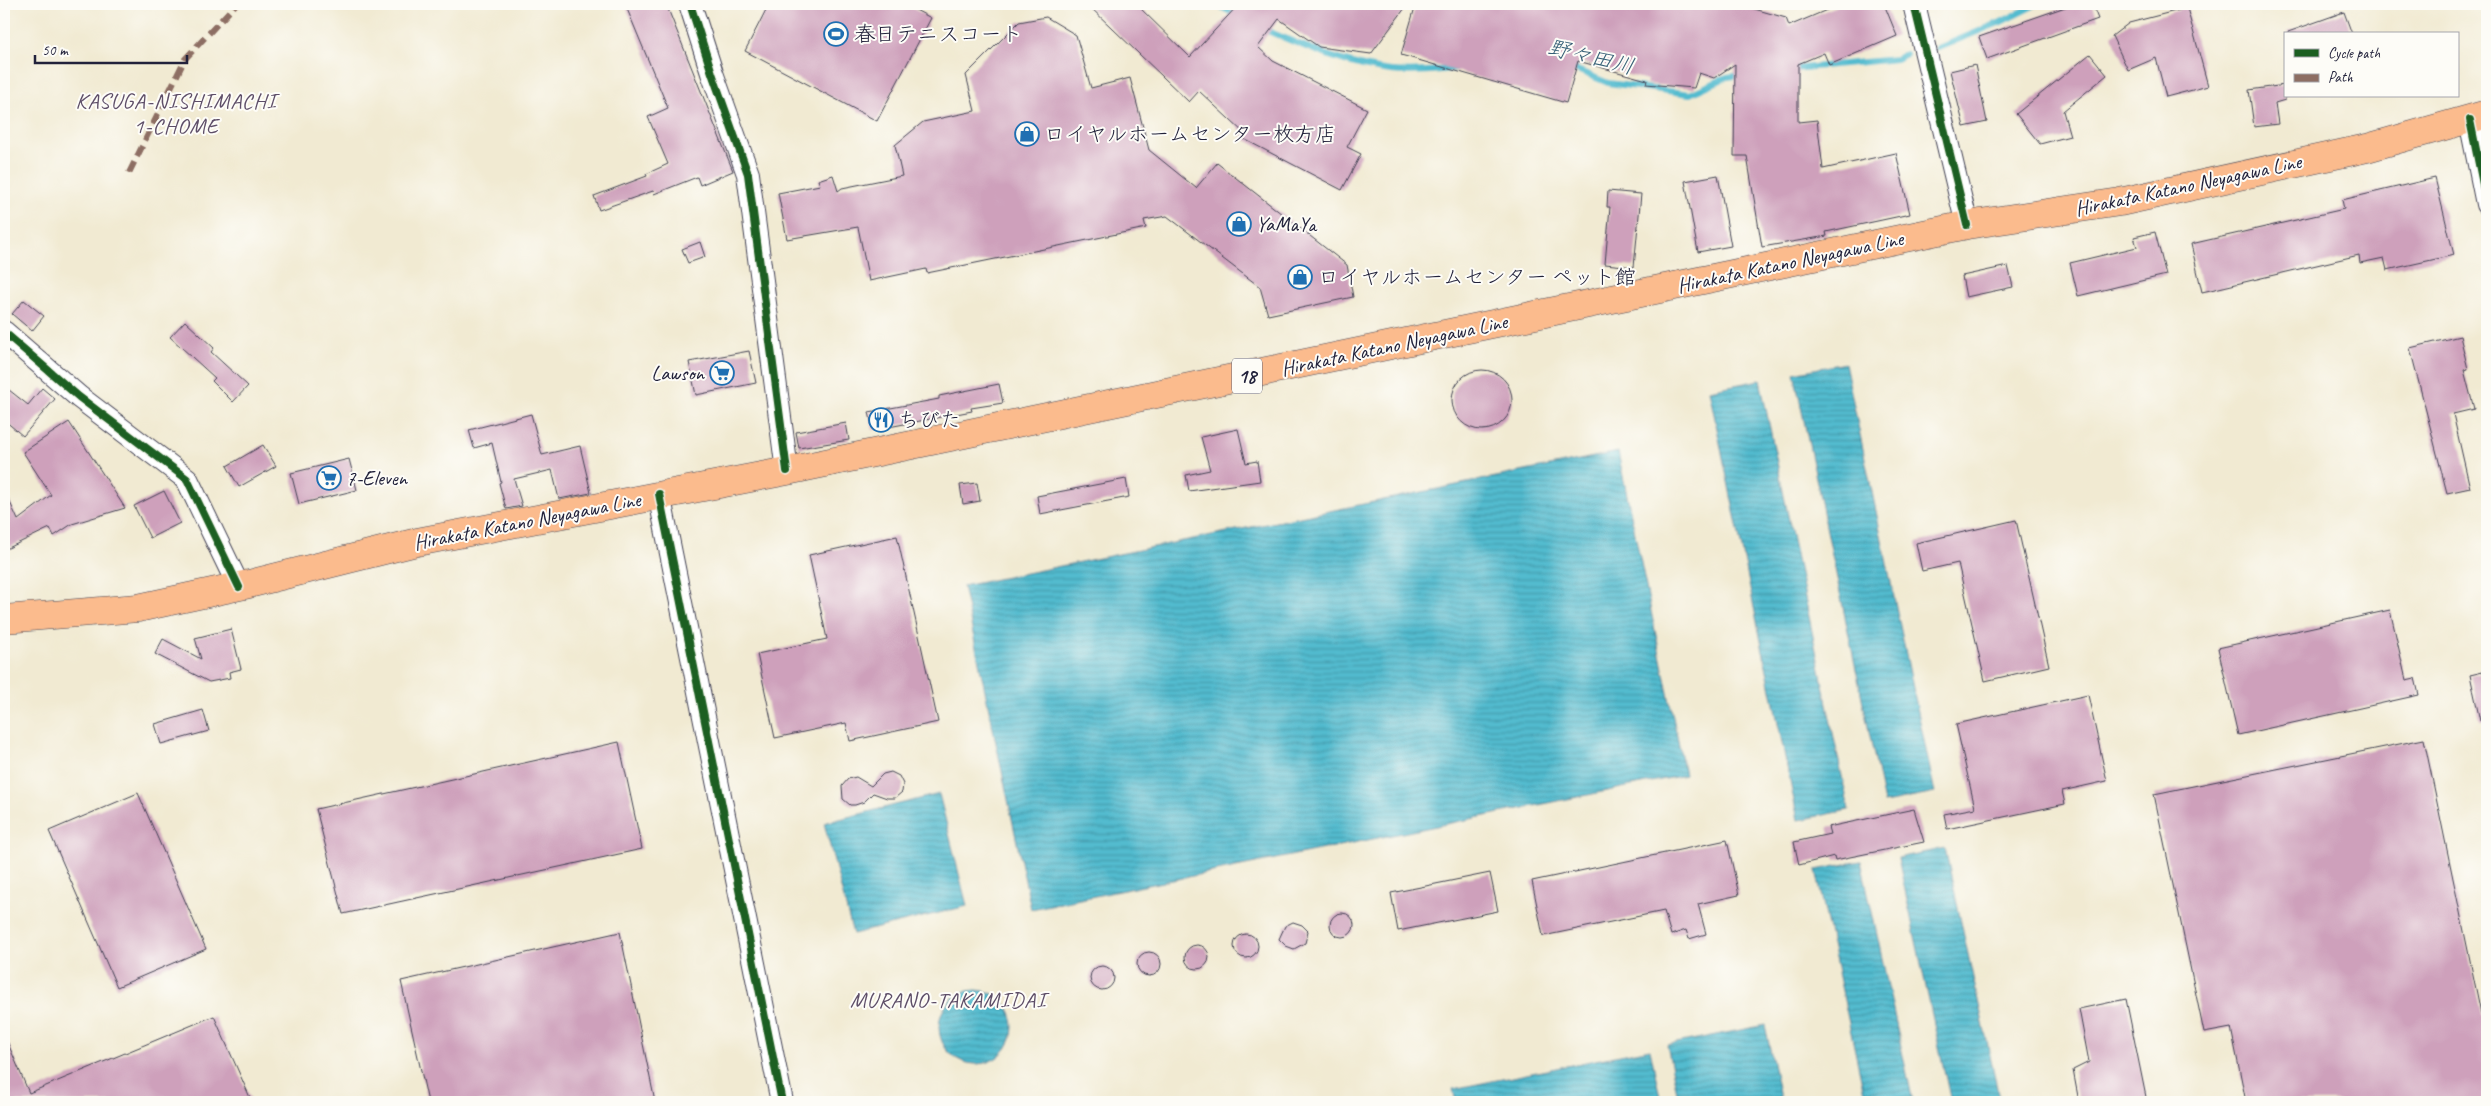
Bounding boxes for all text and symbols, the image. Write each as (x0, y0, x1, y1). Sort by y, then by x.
sports icon: 春日テニスコート (823, 21, 849, 47)
place label: 春日テニスコート (854, 21, 1022, 47)
scale bar (35, 32, 188, 64)
legend (2284, 32, 2458, 98)
water label: 野々田川 (1545, 33, 1637, 81)
text: 50 m (42, 41, 69, 60)
text: Cycle path (2328, 44, 2380, 63)
text: Path (2328, 68, 2354, 87)
district label: KASUGA-NISHIMACHI 1-CHOME (76, 87, 281, 140)
shop icon: ロイヤルホームセンター枚方店 (1014, 121, 1040, 147)
place label: ロイヤルホームセンター枚方店 (1044, 121, 1336, 147)
street label: Hirakata Katano Neyagawa Line (2073, 148, 2306, 222)
shop icon: YaMaYa (1226, 211, 1252, 237)
place label: YaMaYa (1256, 211, 1318, 237)
street label: Hirakata Katano Neyagawa Line (1675, 225, 1908, 299)
shop icon: ロイヤルホームセンター ペット館 (1287, 264, 1313, 290)
place label: ロイヤルホームセンター ペット館 (1318, 264, 1636, 290)
street label: Hirakata Katano Neyagawa Line (1279, 308, 1512, 382)
road number: 18 (1232, 358, 1262, 394)
place label: Lawson (651, 360, 706, 386)
supermarket icon: Lawson (709, 360, 735, 386)
restaurant icon: ちびた (868, 407, 894, 433)
place label: ちびた (898, 407, 961, 433)
supermarket icon: 7-Eleven (316, 465, 342, 491)
place label: 7-Eleven (346, 465, 409, 491)
street label: Hirakata Katano Neyagawa Line (411, 486, 645, 556)
district label: MURANO-TAKAMIDAI (850, 986, 1050, 1014)

